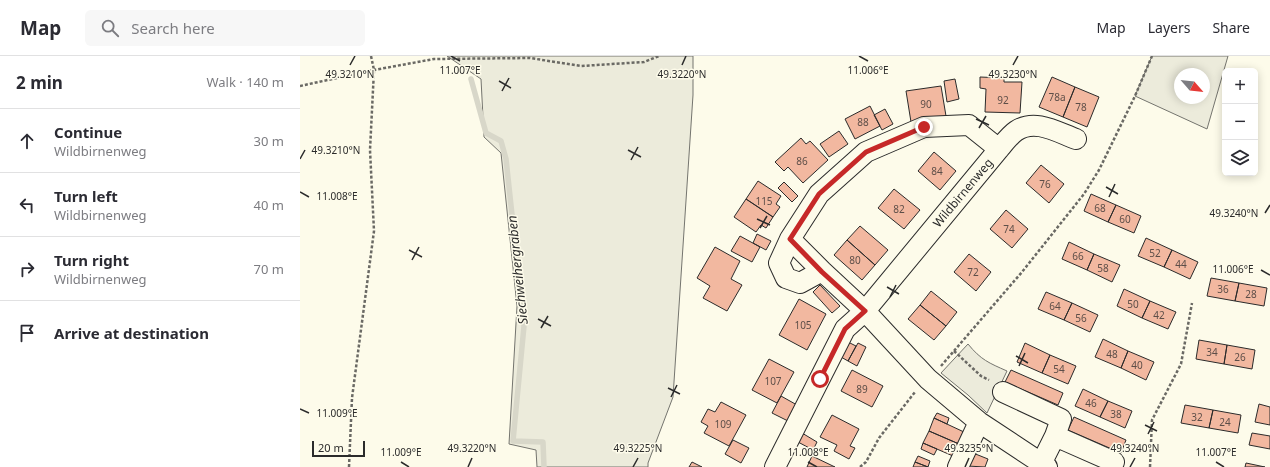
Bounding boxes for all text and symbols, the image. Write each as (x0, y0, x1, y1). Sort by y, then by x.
search box (85, 10, 365, 46)
text: Map (20, 15, 61, 41)
icon: search (99, 17, 121, 39)
text: Search here (131, 18, 215, 38)
text: Map (1097, 18, 1126, 37)
text: Layers (1148, 18, 1190, 37)
text: Share (1212, 18, 1250, 37)
text: 11.007°E (439, 63, 481, 77)
text: 11.006°E (847, 63, 889, 77)
text: 49.3210°N (326, 67, 374, 81)
text: 49.3220°N (658, 67, 706, 81)
text: 49.3230°N (989, 67, 1037, 81)
north arrow (1174, 68, 1210, 104)
map controls (1222, 68, 1258, 176)
button: + (1222, 68, 1258, 104)
text: 2 min (16, 71, 63, 94)
text: Walk · 140 m (206, 73, 284, 91)
house number: 78a (1048, 90, 1066, 104)
house number: 92 (997, 93, 1009, 107)
house number: 90 (920, 97, 932, 111)
house number: 78 (1075, 100, 1087, 114)
button: − (1222, 104, 1258, 140)
house number: 88 (857, 115, 869, 129)
route end (915, 118, 933, 136)
text: Continue (54, 122, 122, 142)
icon: ahead (16, 130, 38, 152)
text: 30 m (254, 132, 284, 150)
button: layers (1222, 140, 1258, 176)
text: Wildbirnenweg (54, 142, 146, 160)
text: 49.3210°N (312, 143, 360, 157)
house number: 86 (796, 154, 808, 168)
street label: Wildbirnenweg (929, 155, 997, 231)
house number: 84 (931, 164, 943, 178)
house number: 76 (1039, 177, 1051, 191)
text: Turn left (54, 186, 118, 206)
text: 11.008°E (316, 189, 358, 203)
icon: left (16, 194, 38, 216)
house number: 115 (755, 194, 773, 208)
text: 40 m (254, 196, 284, 214)
house number: 68 (1094, 201, 1106, 215)
house number: 82 (893, 202, 905, 216)
text: Wildbirnenweg (54, 206, 146, 224)
text: 49.3240°N (1210, 206, 1258, 220)
house number: 60 (1119, 212, 1131, 226)
water label: Siechweihergraben (502, 215, 532, 325)
house number: 74 (1003, 222, 1015, 236)
house number: 52 (1149, 246, 1161, 260)
house number: 66 (1072, 249, 1084, 263)
text: Turn right (54, 250, 129, 270)
house number: 80 (849, 253, 861, 267)
house number: 44 (1175, 257, 1187, 271)
icon: right (16, 258, 38, 280)
text: 70 m (254, 260, 284, 278)
house number: 58 (1097, 261, 1109, 275)
text: 11.006°E (1212, 262, 1254, 276)
house number: 72 (967, 265, 979, 279)
text: Wildbirnenweg (54, 270, 146, 288)
house number: 36 (1217, 282, 1229, 296)
house number: 28 (1245, 287, 1257, 301)
house number: 50 (1127, 297, 1139, 311)
house number: 64 (1049, 299, 1061, 313)
house number: 42 (1153, 308, 1165, 322)
house number: 56 (1075, 311, 1087, 325)
house number: 105 (794, 318, 812, 332)
icon: arrive (16, 322, 38, 344)
text: Arrive at destination (54, 323, 209, 343)
house number: 34 (1206, 345, 1218, 359)
house number: 48 (1106, 347, 1118, 361)
house number: 26 (1234, 350, 1246, 364)
house number: 40 (1131, 358, 1143, 372)
house number: 54 (1053, 362, 1065, 376)
route start (811, 370, 829, 388)
house number: 107 (764, 374, 782, 388)
house number: 89 (856, 382, 868, 396)
house number: 46 (1085, 396, 1097, 410)
text: 11.009°E (316, 406, 358, 420)
house number: 38 (1110, 407, 1122, 421)
house number: 32 (1191, 410, 1203, 424)
house number: 24 (1219, 415, 1231, 429)
house number: 109 (714, 417, 732, 431)
scale bar (312, 439, 365, 458)
text: 20 m (318, 440, 344, 455)
text: 49.3220°N (448, 441, 496, 455)
text: 49.3225°N (614, 441, 662, 455)
text: 49.3235°N (945, 441, 993, 455)
text: 49.3240°N (1111, 441, 1159, 455)
text: 11.009°E (380, 445, 422, 459)
text: 11.008°E (787, 445, 829, 459)
text: 11.007°E (1195, 445, 1237, 459)

